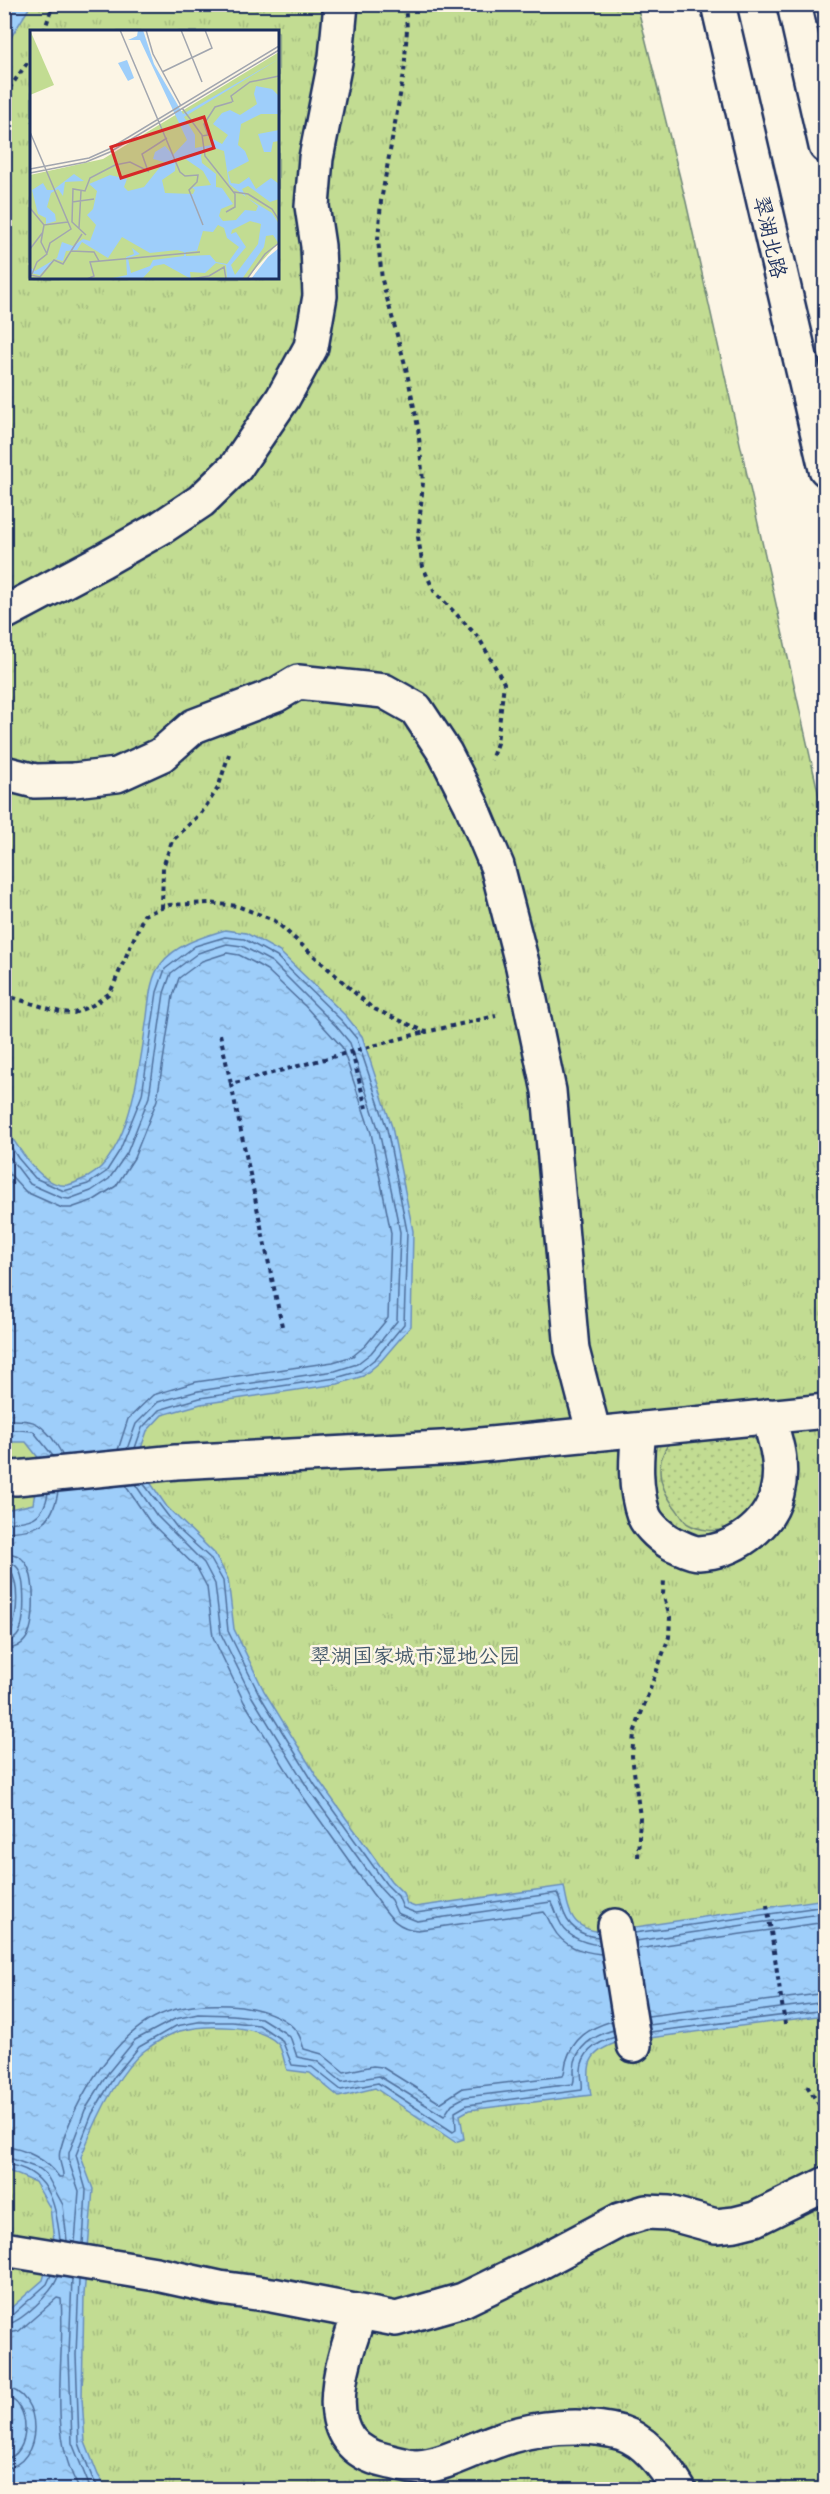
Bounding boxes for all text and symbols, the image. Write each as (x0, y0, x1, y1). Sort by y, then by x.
inset map (30, 30, 279, 279)
street label: 翠湖北路 (749, 193, 791, 281)
park label: 翠湖国家城市湿地公园 (310, 1644, 520, 1668)

